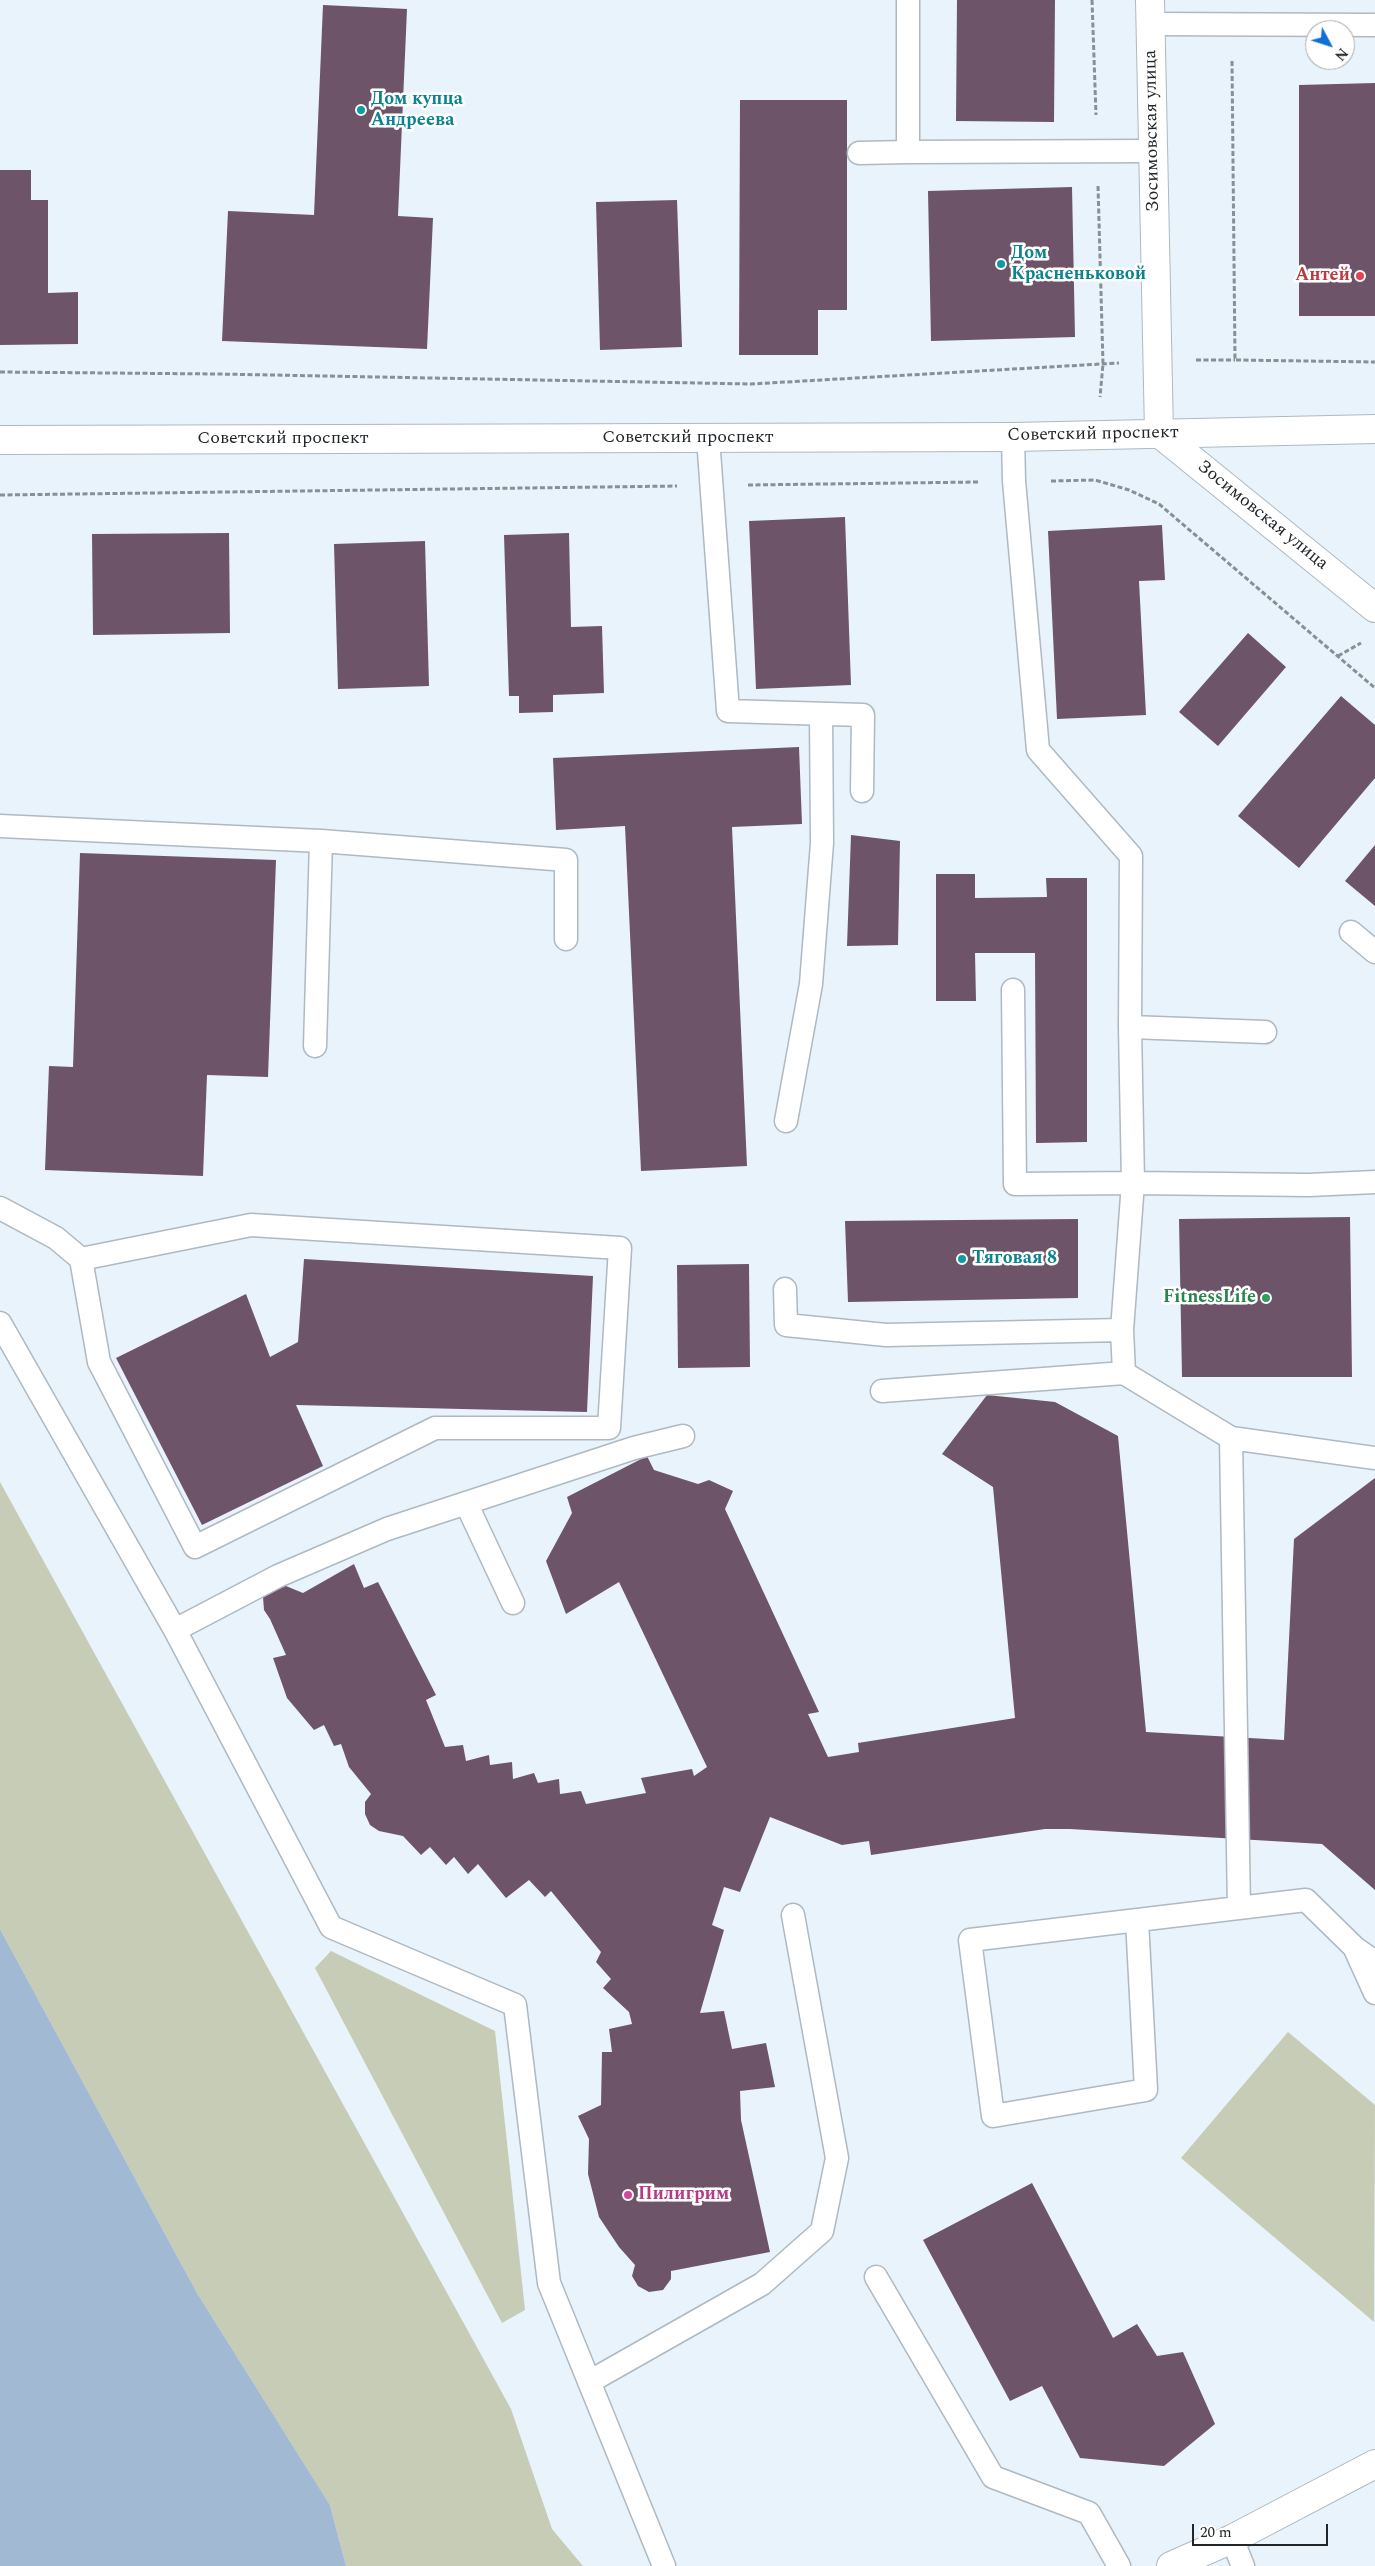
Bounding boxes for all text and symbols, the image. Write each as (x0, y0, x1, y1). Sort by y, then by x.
north arrow (1305, 20, 1355, 70)
text: N (1329, 43, 1353, 65)
street label: Зосимовская улица (1141, 50, 1165, 212)
place label: Дом купца Андреева (371, 89, 463, 132)
marker: Дом купца Андреева (355, 104, 367, 116)
place label: Дом Красненьковой (1011, 243, 1146, 286)
marker: Дом Красненьковой (995, 258, 1007, 270)
place label: Антей (1295, 265, 1350, 287)
marker: Антей (1354, 270, 1366, 282)
street label: Советский проспект (1007, 423, 1179, 447)
street label: Советский проспект (602, 427, 774, 449)
street label: Советский проспект (197, 428, 369, 450)
street label: Зосимовская улица (1192, 457, 1332, 575)
place label: Тяговая 8 (972, 1248, 1057, 1270)
marker: Тяговая 8 (956, 1253, 968, 1265)
place label: FitnessLife (1163, 1287, 1256, 1309)
marker: FitnessLife (1260, 1292, 1272, 1304)
place label: Пилигрим (638, 2184, 729, 2206)
marker: Пилигрим (622, 2189, 634, 2201)
scale bar (1195, 2514, 1331, 2546)
text: 20 m (1200, 2521, 1232, 2544)

